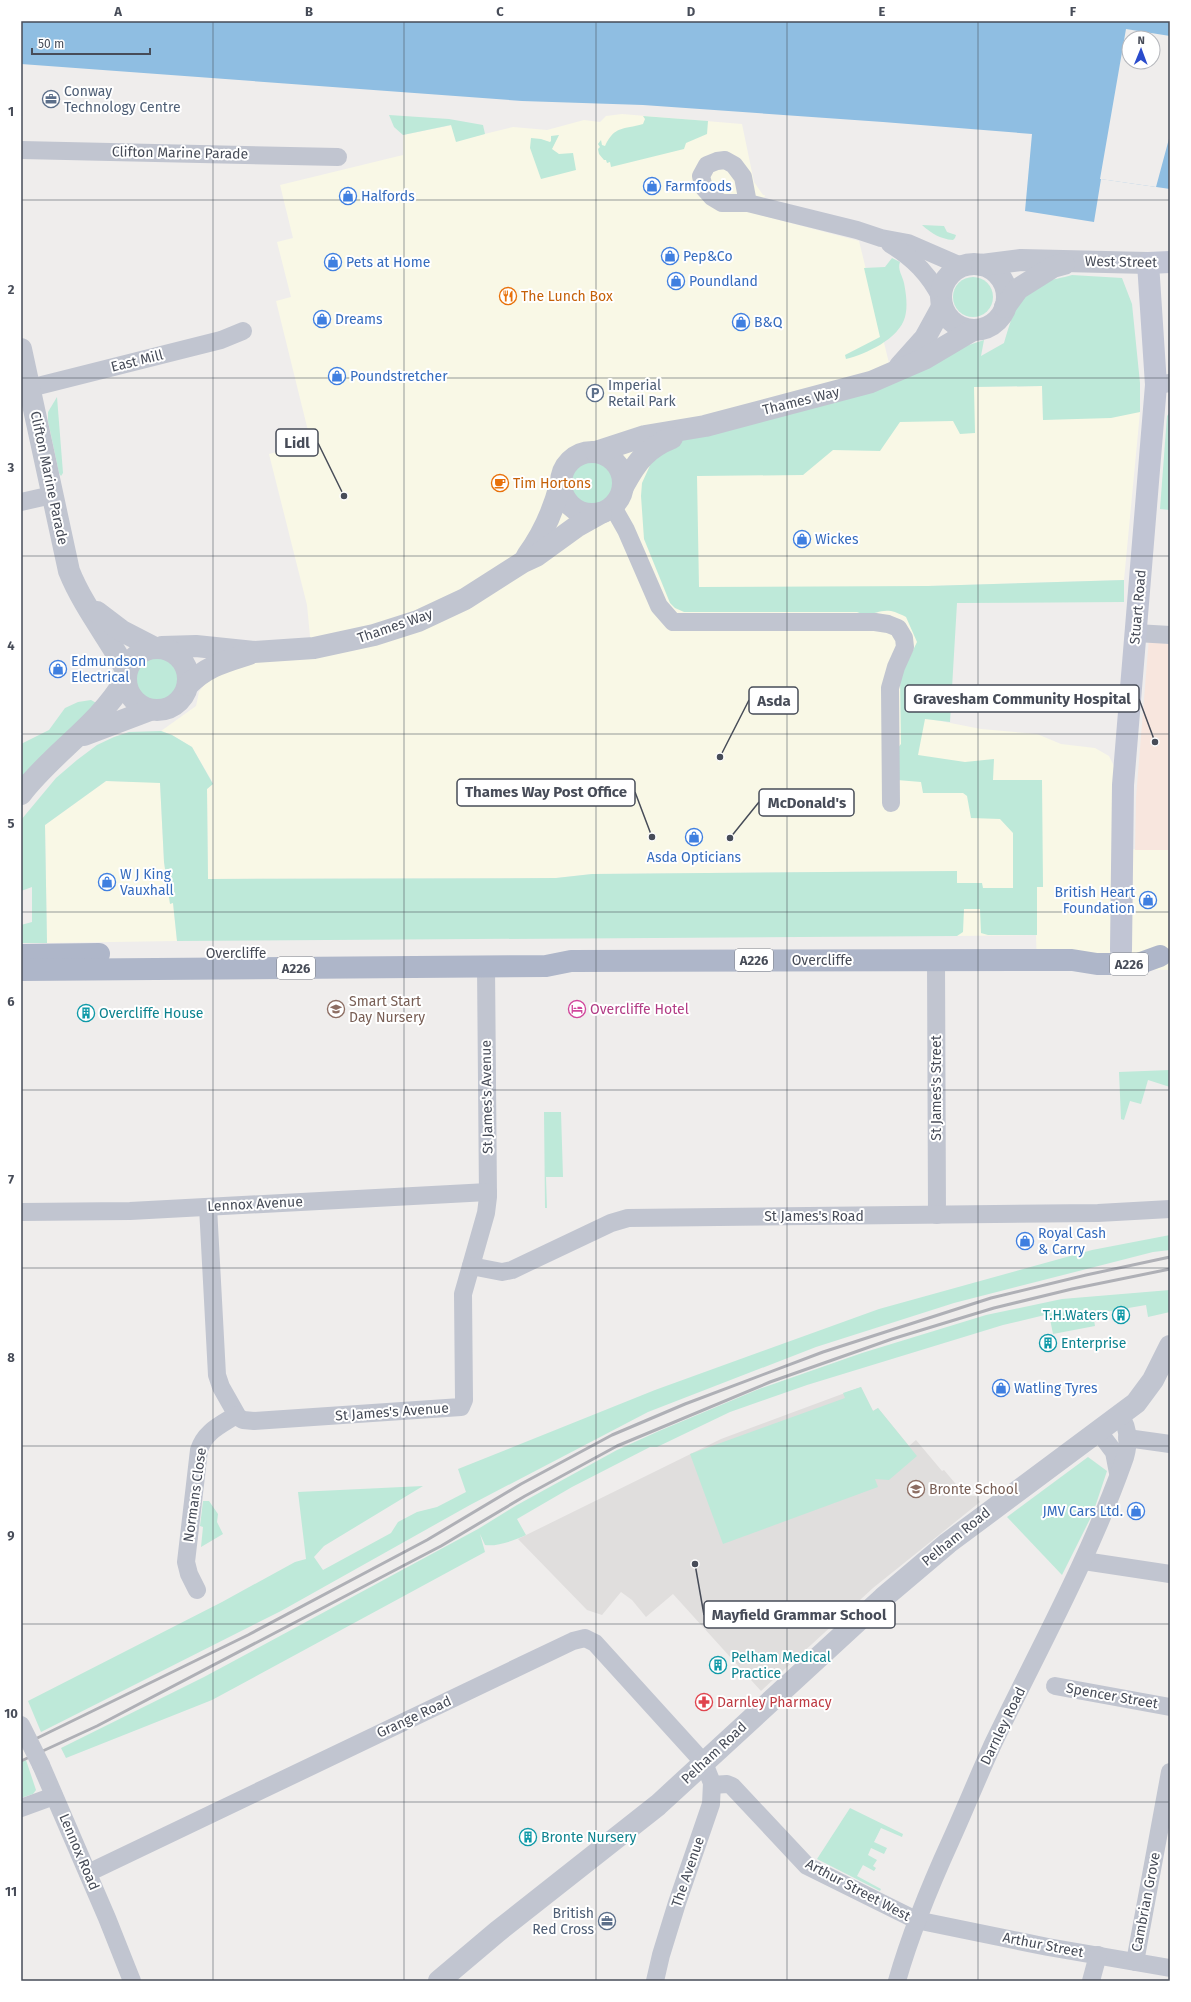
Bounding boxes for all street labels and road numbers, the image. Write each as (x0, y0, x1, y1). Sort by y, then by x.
street label: Clifton Marine Parade (112, 143, 248, 163)
street label: West Street (1085, 253, 1158, 271)
street label: East Mill (109, 346, 165, 376)
street label: Thames Way (761, 383, 841, 419)
street label: Clifton Marine Parade (27, 410, 71, 546)
street label: Stuart Road (1126, 569, 1150, 645)
street label: Thames Way (355, 605, 435, 647)
street label: Overcliffe (206, 945, 266, 962)
road number: A226 (735, 949, 773, 971)
street label: Overcliffe (792, 952, 852, 969)
road number: A226 (1110, 953, 1148, 975)
road number: A226 (277, 957, 315, 979)
street label: St James's Street (928, 1034, 945, 1141)
street label: St James's Avenue (478, 1040, 496, 1154)
street label: Lennox Avenue (207, 1193, 303, 1215)
street label: St James's Road (764, 1208, 864, 1225)
street label: St James's Avenue (335, 1400, 449, 1424)
street label: Normans Close (180, 1447, 210, 1543)
street label: Pelham Road (918, 1504, 994, 1570)
street label: Spencer Street (1065, 1680, 1160, 1713)
street label: Darnley Road (977, 1684, 1029, 1768)
street label: Grange Road (374, 1692, 454, 1742)
street label: Pelham Road (678, 1718, 750, 1788)
street label: Lennox Road (55, 1811, 103, 1893)
street label: The Avenue (668, 1835, 708, 1909)
street label: Cambrian Grove (1128, 1851, 1164, 1953)
street label: Arthur Street West (803, 1855, 914, 1925)
street label: Arthur Street (1001, 1929, 1086, 1961)

